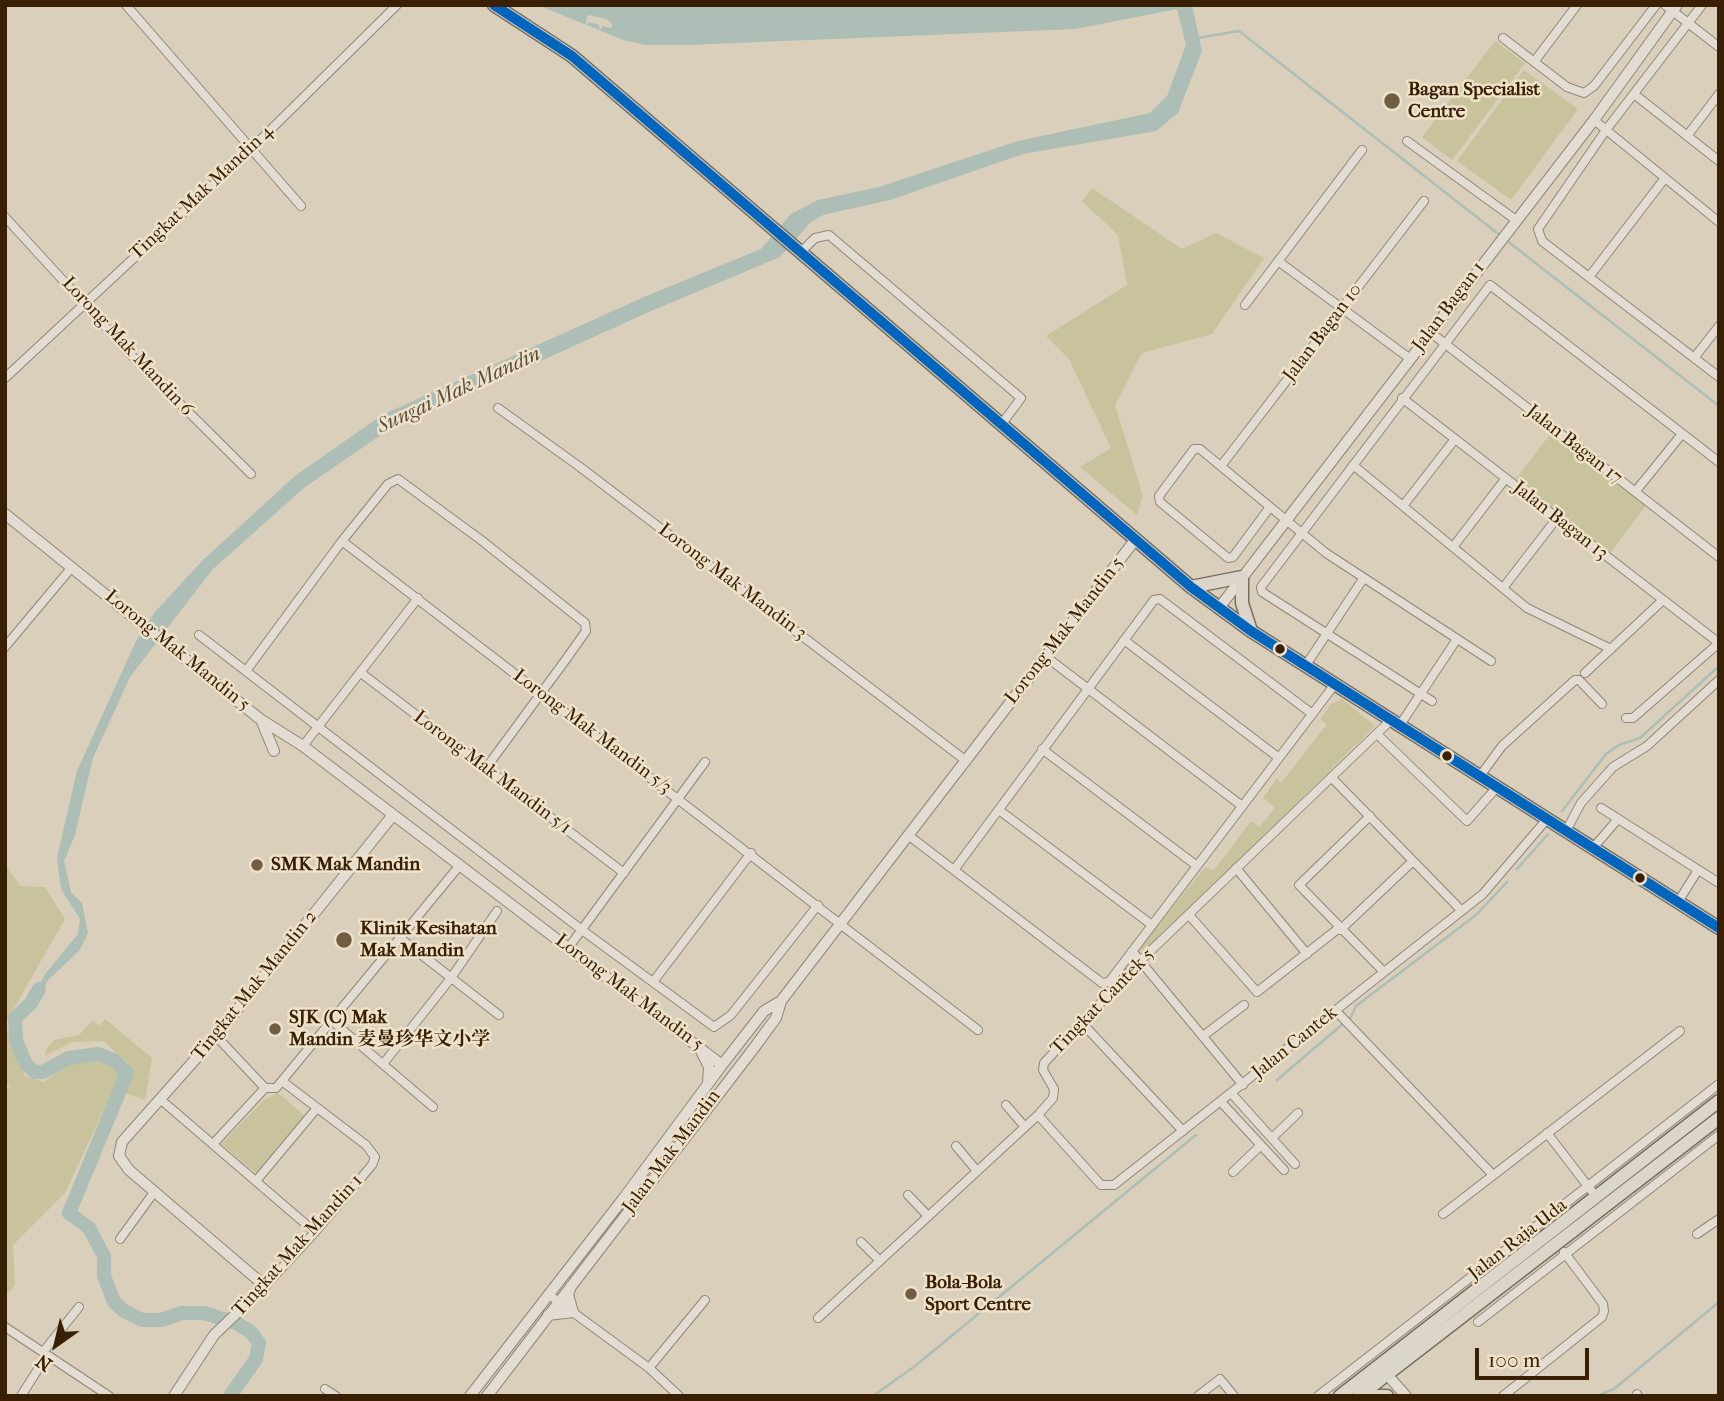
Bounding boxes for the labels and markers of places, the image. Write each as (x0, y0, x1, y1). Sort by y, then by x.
place label: Bagan Specialist Centre (1408, 79, 1540, 123)
marker: Bagan Specialist Centre (1382, 91, 1402, 111)
unlabelled marker (1273, 642, 1287, 656)
unlabelled marker (1440, 749, 1454, 763)
place label: SMK Mak Mandin (271, 854, 420, 876)
marker: SMK Mak Mandin (249, 857, 265, 873)
unlabelled marker (1633, 871, 1647, 885)
place label: Klinik Kesihatan Mak Mandin (360, 918, 497, 962)
marker: Klinik Kesihatan Mak Mandin (334, 930, 354, 950)
place label: SJK (C) Mak Mandin 麦曼珍华文小学 (289, 1007, 490, 1051)
marker: SJK (C) Mak Mandin 麦曼珍华文小学 (267, 1021, 283, 1037)
place label: Bola-Bola Sport Centre (925, 1272, 1031, 1316)
marker: Bola-Bola Sport Centre (903, 1286, 919, 1302)

